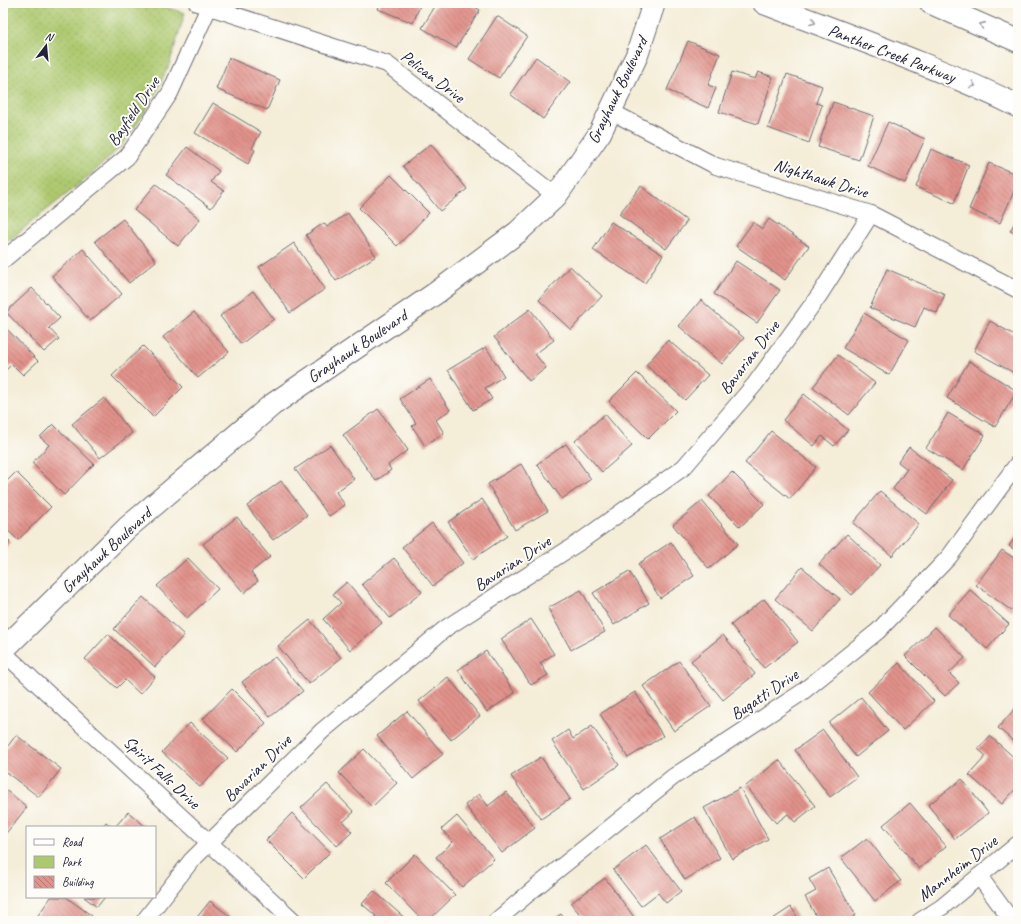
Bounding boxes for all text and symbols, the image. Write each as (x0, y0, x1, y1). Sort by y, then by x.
one-way arrow (810, 17, 817, 25)
street label: Panther Creek Parkway (825, 20, 960, 88)
one-way arrow (979, 22, 987, 30)
north arrow (26, 26, 66, 66)
text: N (44, 29, 56, 45)
street label: Grayhawk Boulevard (583, 31, 653, 147)
street label: Pelican Drive (397, 46, 470, 108)
street label: Bayfield Drive (103, 71, 165, 150)
one-way arrow (970, 80, 977, 88)
street label: Nighthawk Drive (771, 154, 872, 203)
street label: Grayhawk Boulevard (303, 304, 413, 388)
street label: Bavarian Drive (715, 315, 785, 398)
street label: Grayhawk Boulevard (57, 502, 158, 598)
street label: Bavarian Drive (470, 530, 556, 596)
street label: Bugatti Drive (726, 663, 803, 725)
street label: Bavarian Drive (219, 729, 297, 807)
street label: Spirit Falls Drive (119, 732, 205, 814)
legend (26, 826, 156, 898)
street label: Mannheim Drive (913, 830, 1002, 906)
text: Road (62, 834, 84, 850)
text: Park (62, 854, 83, 870)
text: Building (62, 874, 94, 890)

